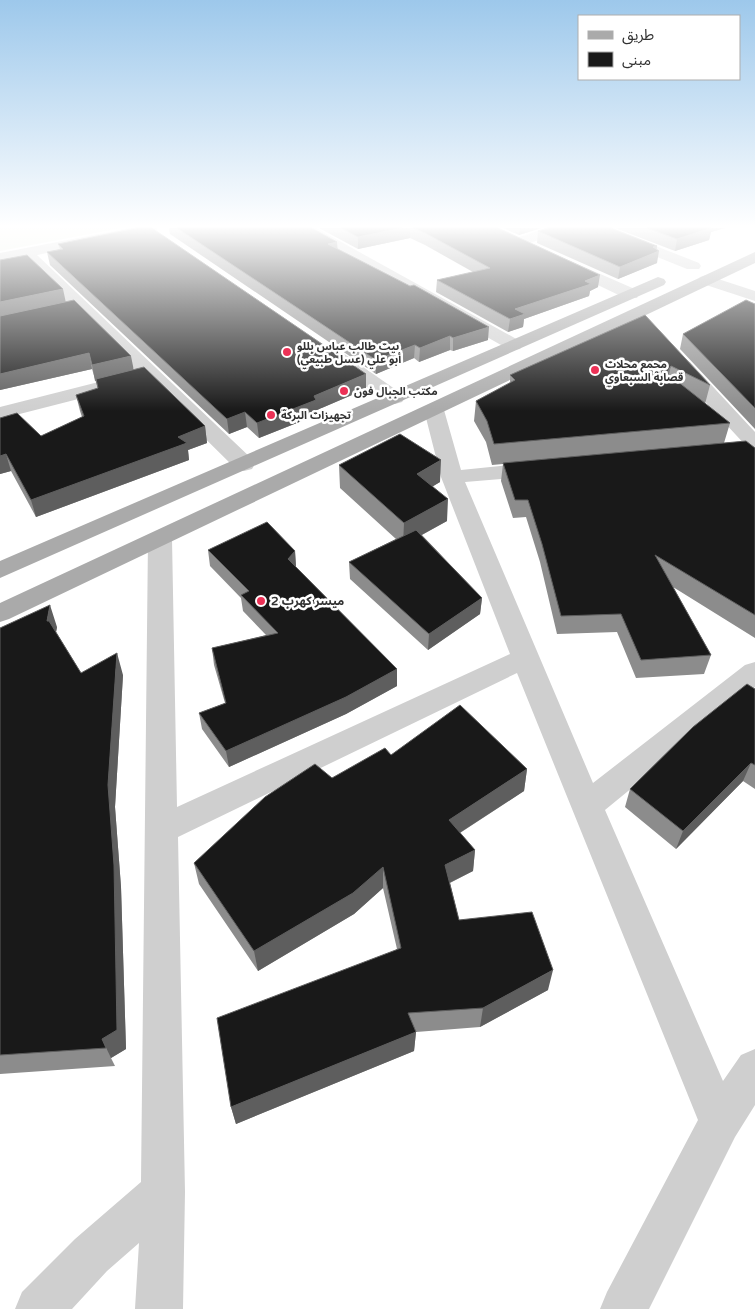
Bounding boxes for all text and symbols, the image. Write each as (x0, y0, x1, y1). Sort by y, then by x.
legend (578, 15, 740, 80)
text: طريق (622, 26, 654, 45)
text: مبنى (622, 51, 651, 69)
place label: بيت طالب عباس بللو أبو علي (عسل طبيعي) (297, 340, 401, 369)
marker: بيت طالب عباس بللو أبو علي (عسل طبيعي) (281, 346, 293, 358)
place label: مجمع محلات قصابة السبعاوي (605, 358, 684, 387)
marker: مجمع محلات قصابة السبعاوي (589, 364, 601, 376)
marker: مكتب الجبال فون (338, 385, 350, 397)
place label: مكتب الجبال فون (354, 385, 438, 398)
marker: تجهيزات البركة (265, 409, 277, 421)
place label: تجهيزات البركة (281, 409, 351, 422)
place label: ميسر كهرب 2 (271, 594, 344, 608)
marker: ميسر كهرب 2 (255, 595, 267, 607)

